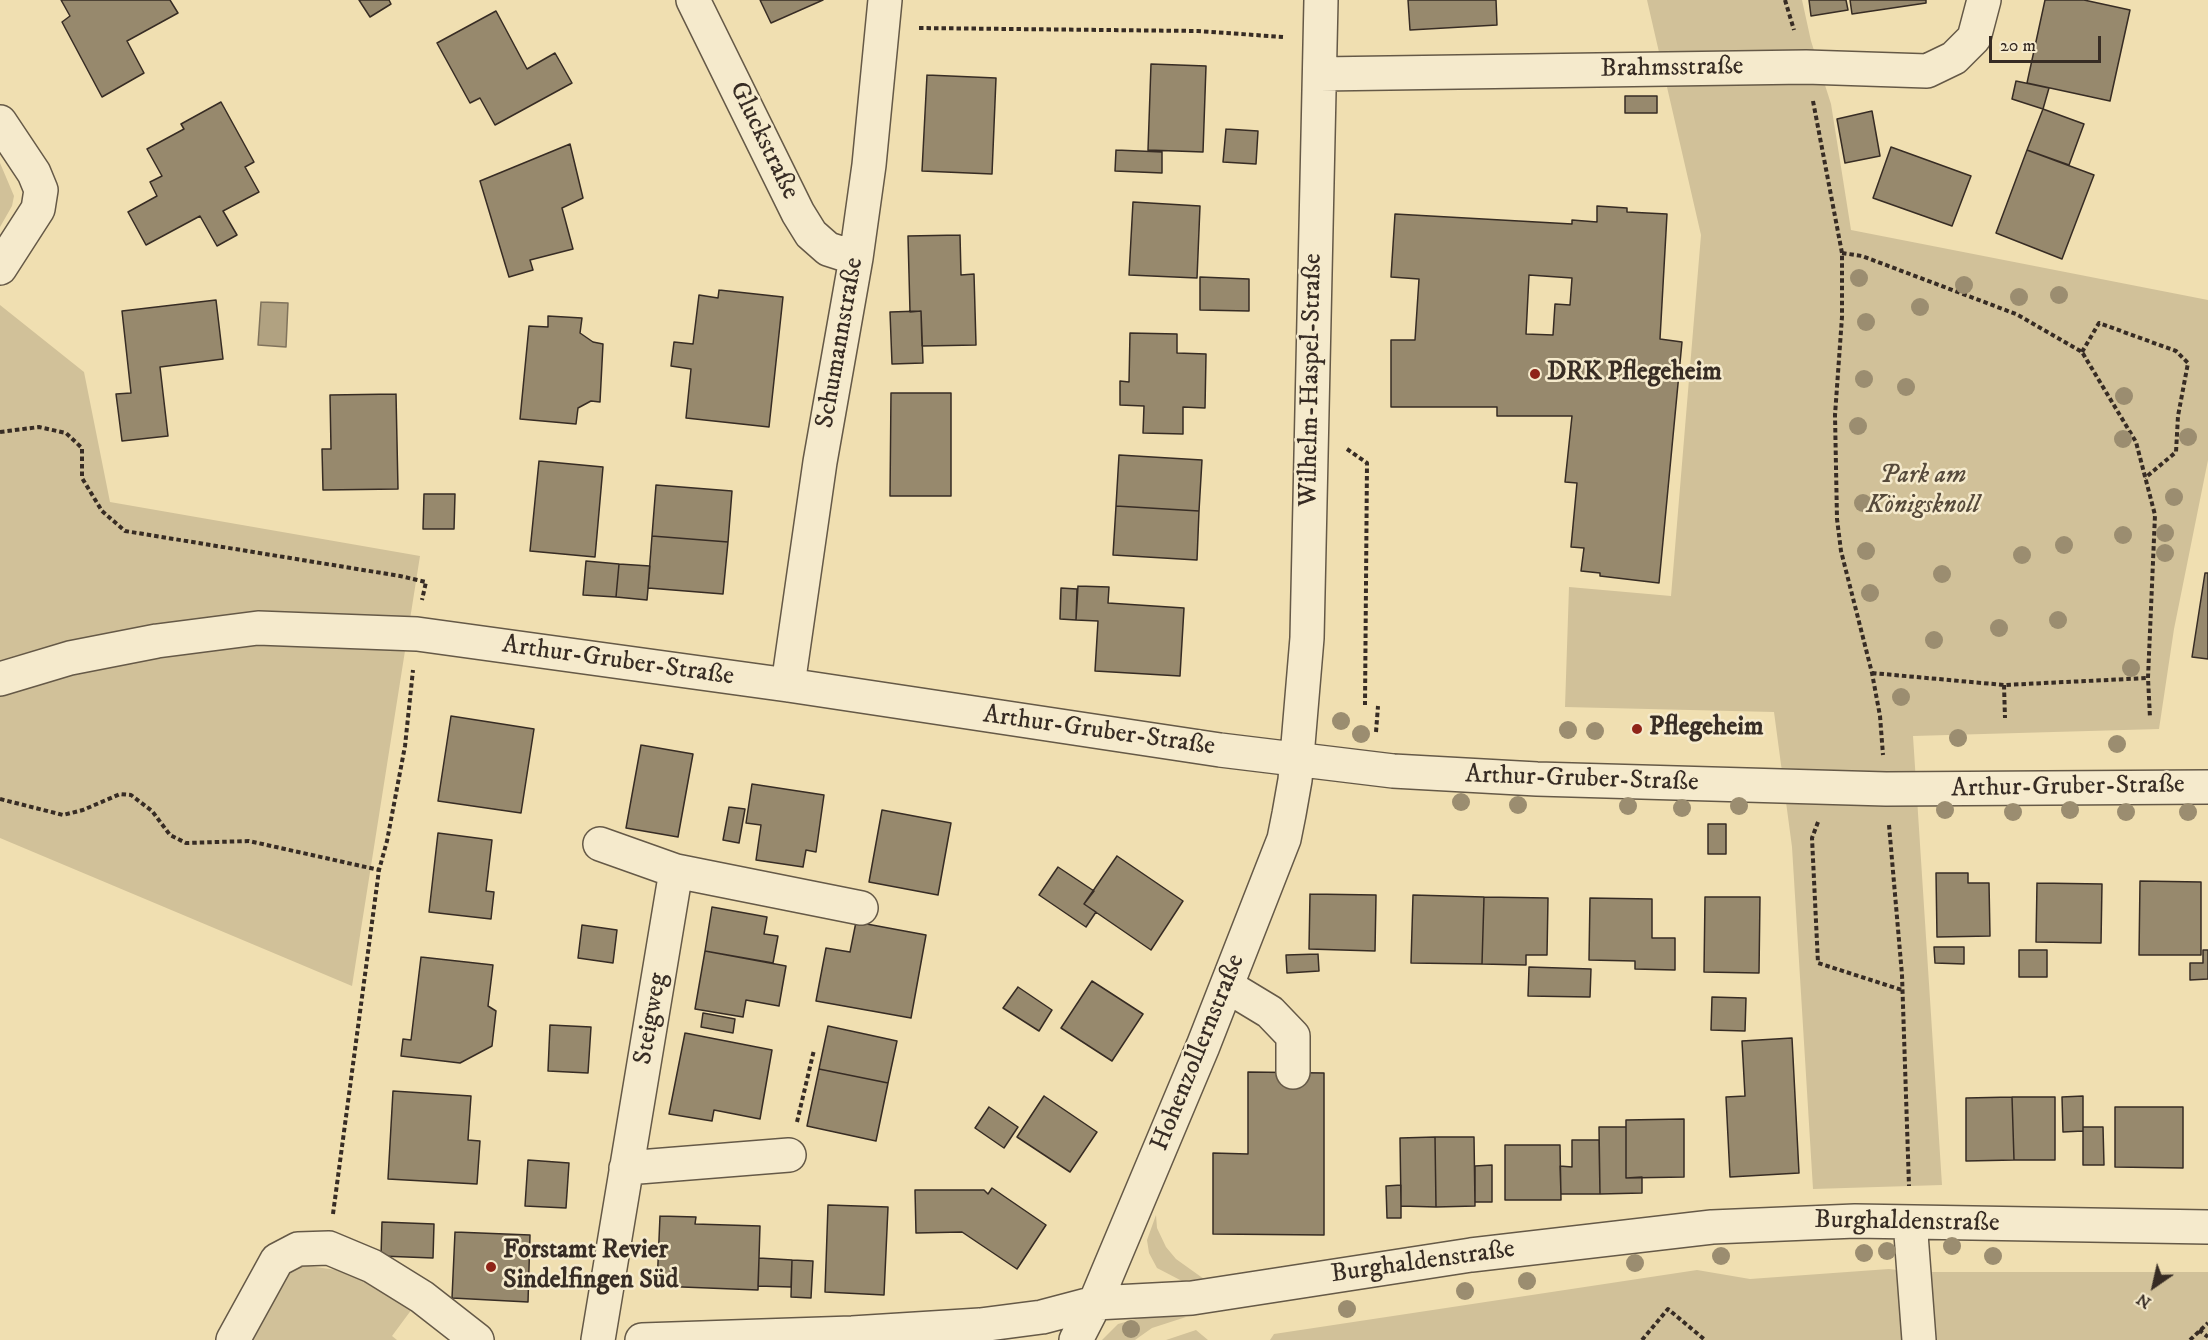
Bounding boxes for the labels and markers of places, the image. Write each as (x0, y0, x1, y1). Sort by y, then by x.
place label: DRK Pflegeheim (1547, 358, 1722, 390)
marker: DRK Pflegeheim (1528, 367, 1542, 381)
place label: Pflegeheim (1649, 713, 1764, 745)
marker: Pflegeheim (1630, 722, 1644, 736)
place label: Forstamt Revier Sindelfingen Süd (503, 1236, 678, 1298)
marker: Forstamt Revier Sindelfingen Süd (484, 1260, 498, 1274)

